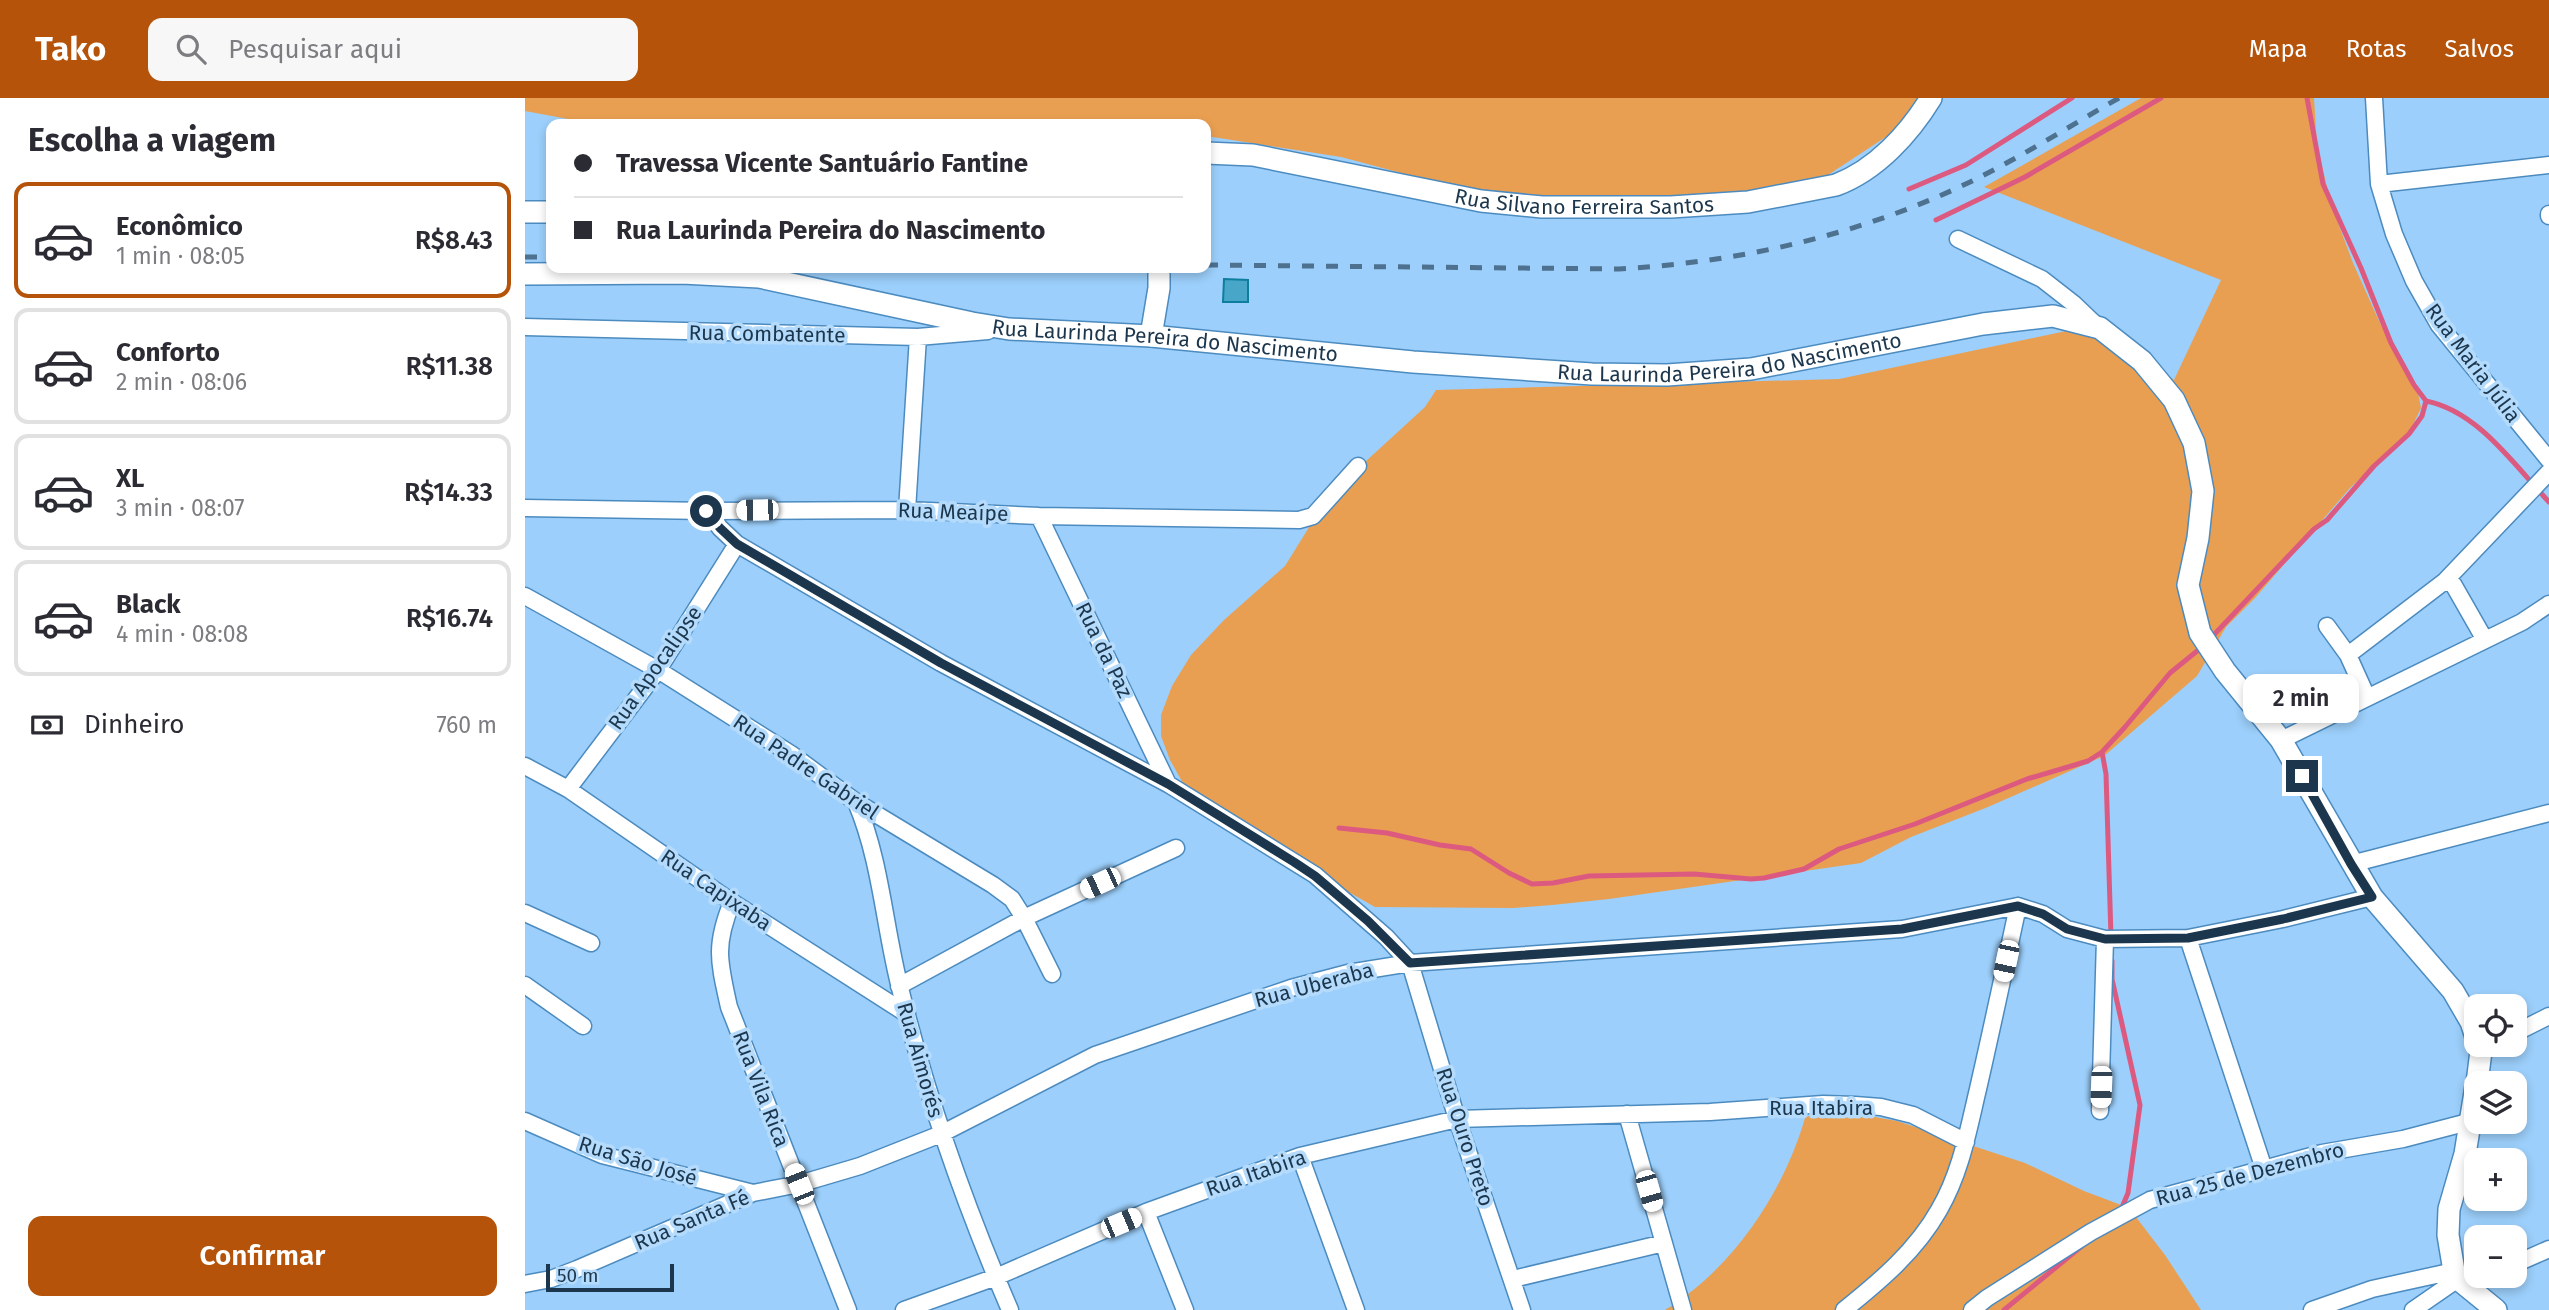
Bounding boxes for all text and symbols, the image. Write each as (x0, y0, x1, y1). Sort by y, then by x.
search box (148, 18, 638, 81)
text: Tako (35, 29, 106, 69)
icon: search (172, 30, 210, 68)
text: Pesquisar aqui (228, 34, 402, 65)
text: Mapa (2249, 35, 2308, 63)
text: Rotas (2346, 35, 2406, 63)
text: Salvos (2444, 35, 2514, 63)
text: Escolha a viagem (28, 121, 276, 159)
text: Travessa Vicente Santuário Fantine (616, 148, 1028, 179)
street label: Rua Silvano Ferreira Santos (1452, 183, 1715, 220)
icon: car (32, 209, 95, 272)
text: Econômico (116, 211, 243, 242)
text: Rua Laurinda Pereira do Nascimento (616, 215, 1045, 246)
text: R$8.43 (415, 225, 493, 256)
text: 1 min · 08:05 (116, 242, 245, 270)
street label: Rua Maria Júlia (2420, 298, 2526, 428)
street label: Rua Laurinda Pereira do Nascimento (990, 313, 1339, 367)
street label: Rua Combatente (688, 320, 846, 348)
street label: Rua Laurinda Pereira do Nascimento (1556, 327, 1904, 388)
icon: car (32, 335, 95, 398)
text: Conforto (116, 337, 220, 368)
text: R$11.38 (406, 351, 493, 382)
text: 2 min · 08:06 (116, 368, 247, 396)
icon: car (32, 461, 95, 524)
text: XL (116, 463, 144, 494)
text: R$14.33 (404, 477, 493, 508)
text: 3 min · 08:07 (116, 494, 245, 522)
route start (690, 495, 722, 527)
street label: Rua Meaípe (897, 497, 1009, 527)
car (736, 499, 779, 521)
icon: car (32, 587, 95, 650)
text: Black (116, 589, 181, 620)
street label: Rua da Paz (1070, 598, 1138, 702)
street label: Rua Apocalipse (603, 601, 707, 735)
text: R$16.74 (406, 603, 493, 634)
text: 4 min · 08:08 (116, 620, 248, 648)
callout: 2 min (2244, 674, 2360, 724)
text: 2 min (2273, 684, 2329, 712)
icon: cash (28, 706, 66, 744)
text: Dinheiro (84, 709, 185, 740)
street label: Rua Padre Gabriel (728, 709, 884, 825)
text: 760 m (436, 711, 497, 739)
route end (2286, 760, 2318, 792)
street label: Rua Capixaba (656, 843, 776, 937)
car (1077, 865, 1124, 901)
car (1992, 938, 2021, 984)
street label: Rua Uberaba (1252, 957, 1376, 1013)
map controls (2464, 994, 2527, 1288)
button: locate (2464, 994, 2527, 1057)
street label: Rua Aimorés (891, 999, 949, 1121)
street label: Rua Vila Rica (727, 1027, 795, 1151)
street label: Rua Ouro Preto (1430, 1064, 1500, 1210)
car (2090, 1066, 2113, 1108)
button: layers (2464, 1071, 2527, 1134)
street label: Rua Itabira (1769, 1095, 1873, 1121)
street label: Rua São José (576, 1131, 700, 1191)
street label: Rua 25 de Dezembro (2153, 1136, 2347, 1212)
street label: Rua Itabira (1203, 1144, 1309, 1202)
button: + (2464, 1148, 2527, 1211)
car (782, 1161, 817, 1207)
car (1634, 1168, 1665, 1214)
street label: Rua Santa Fé (631, 1184, 753, 1256)
car (1098, 1205, 1145, 1241)
button: Confirmar (28, 1216, 497, 1296)
button: − (2464, 1225, 2527, 1288)
scale bar (546, 1261, 674, 1293)
text: 50 m (557, 1264, 598, 1287)

